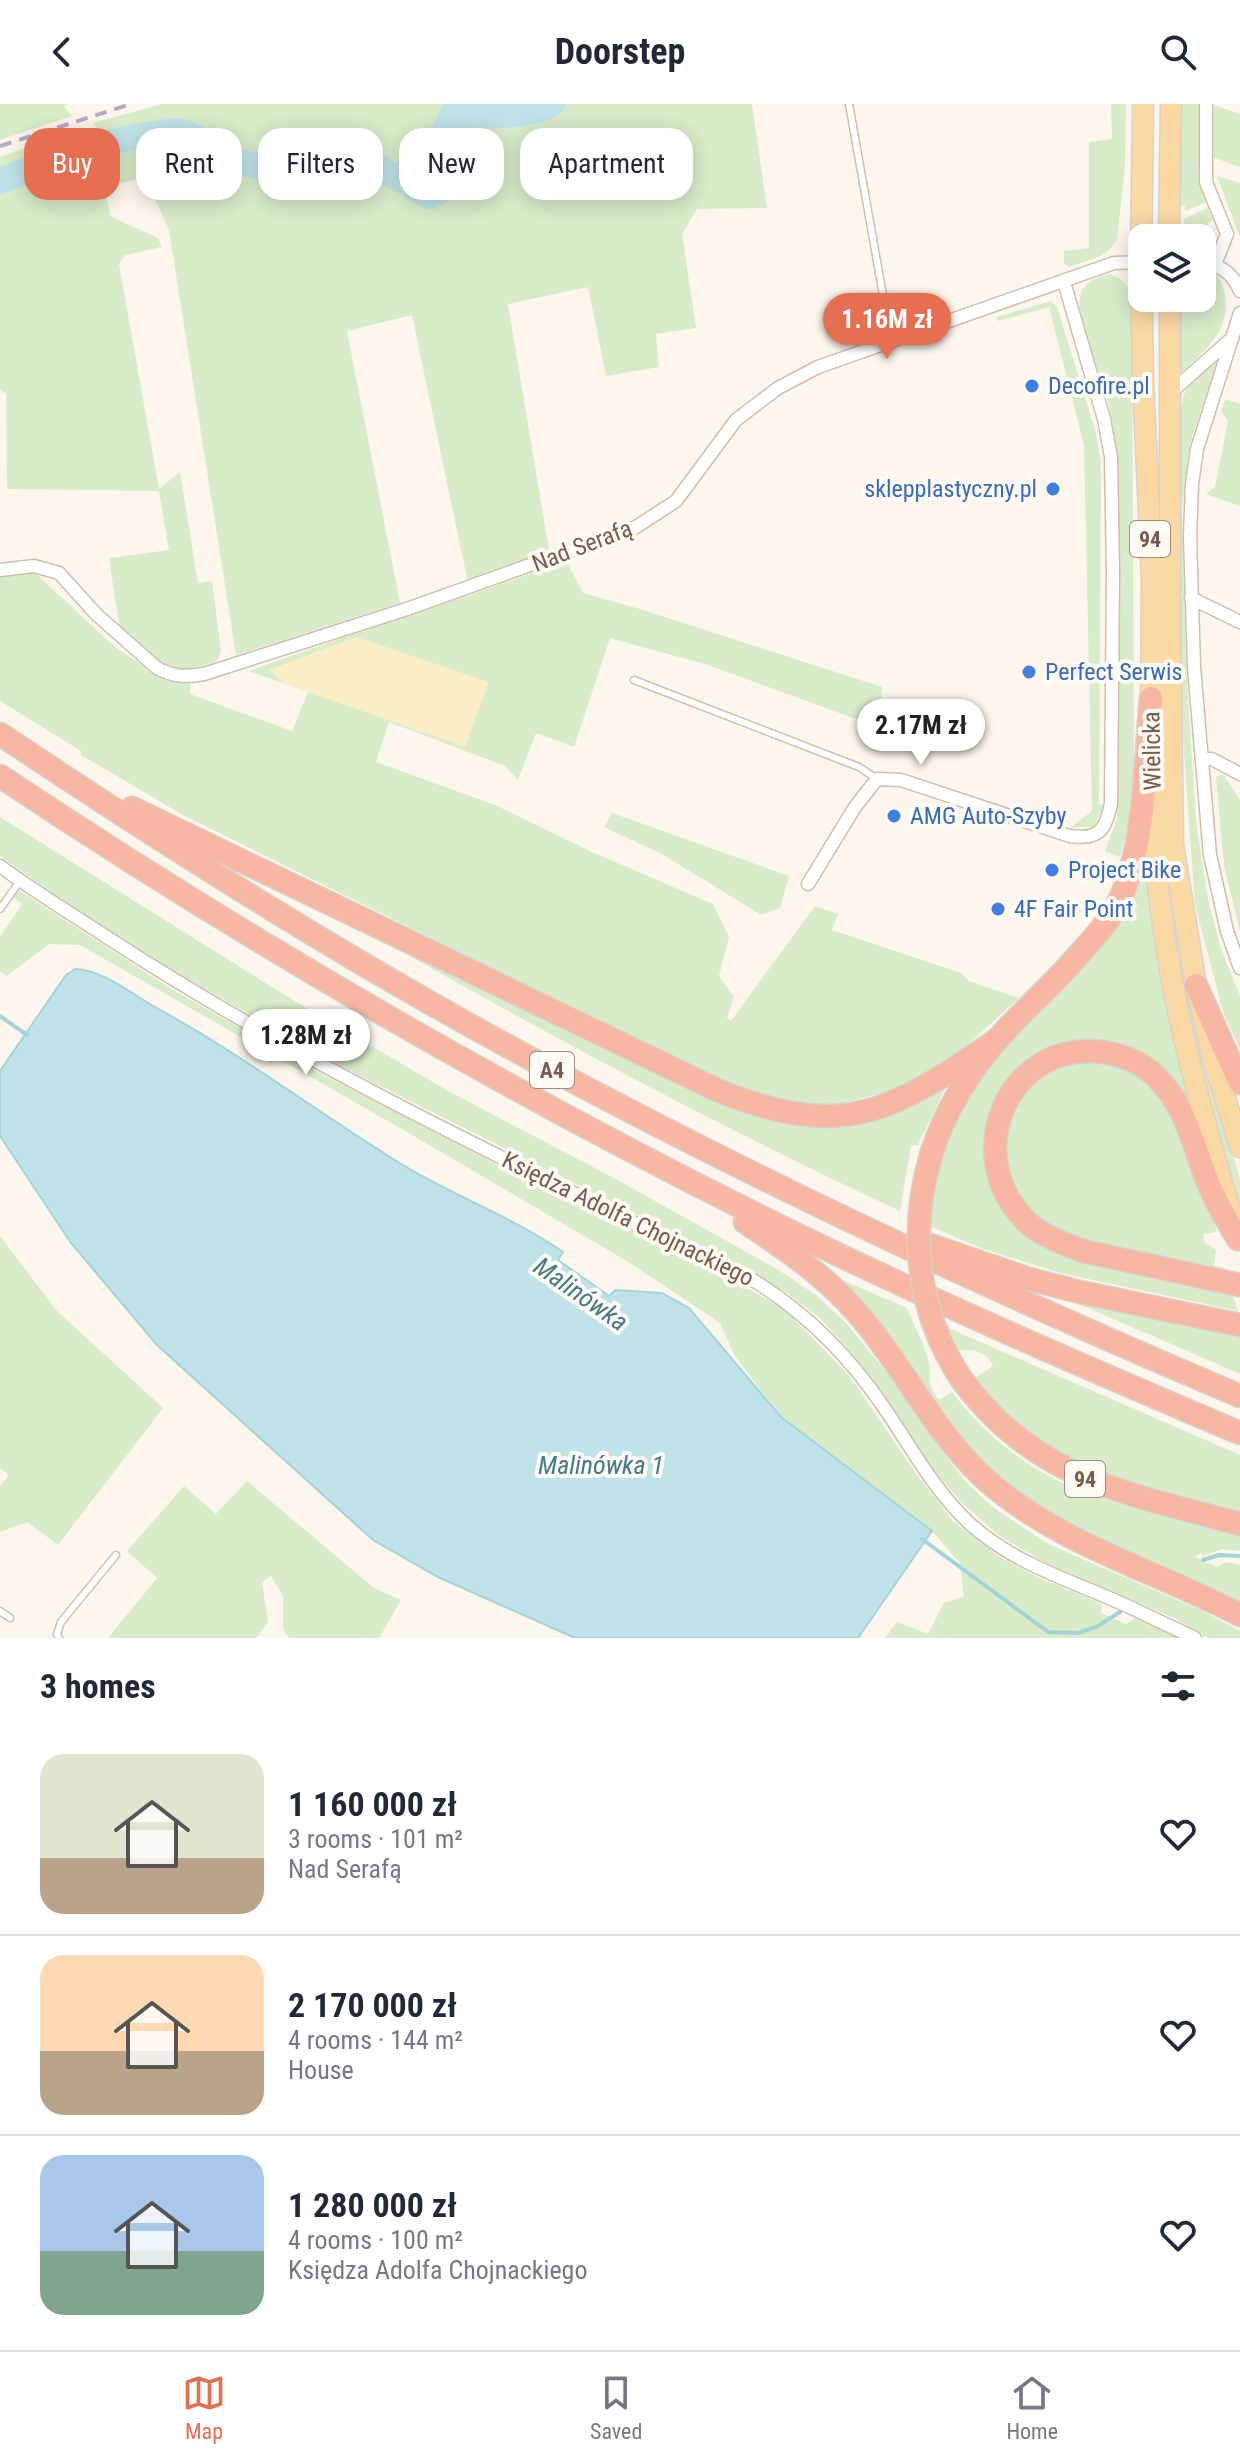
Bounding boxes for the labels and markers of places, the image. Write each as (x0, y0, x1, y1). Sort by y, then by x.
pin: 1.16M zł (804, 293, 970, 361)
place label: Decofire.pl (1048, 372, 1150, 400)
marker: Decofire.pl (1023, 377, 1041, 395)
place label: sklepplastyczny.pl (864, 475, 1037, 503)
marker: sklepplastyczny.pl (1044, 480, 1062, 498)
place label: Perfect Serwis (1045, 658, 1182, 686)
marker: Perfect Serwis (1020, 663, 1038, 681)
pin: 2.17M zł (838, 699, 1004, 767)
place label: AMG Auto-Szyby (910, 802, 1067, 830)
marker: AMG Auto-Szyby (885, 807, 903, 825)
place label: Project Bike (1068, 856, 1181, 884)
marker: Project Bike (1043, 861, 1061, 879)
place label: 4F Fair Point (1014, 895, 1133, 923)
marker: 4F Fair Point (989, 900, 1007, 918)
pin: 1.28M zł (223, 1009, 389, 1077)

